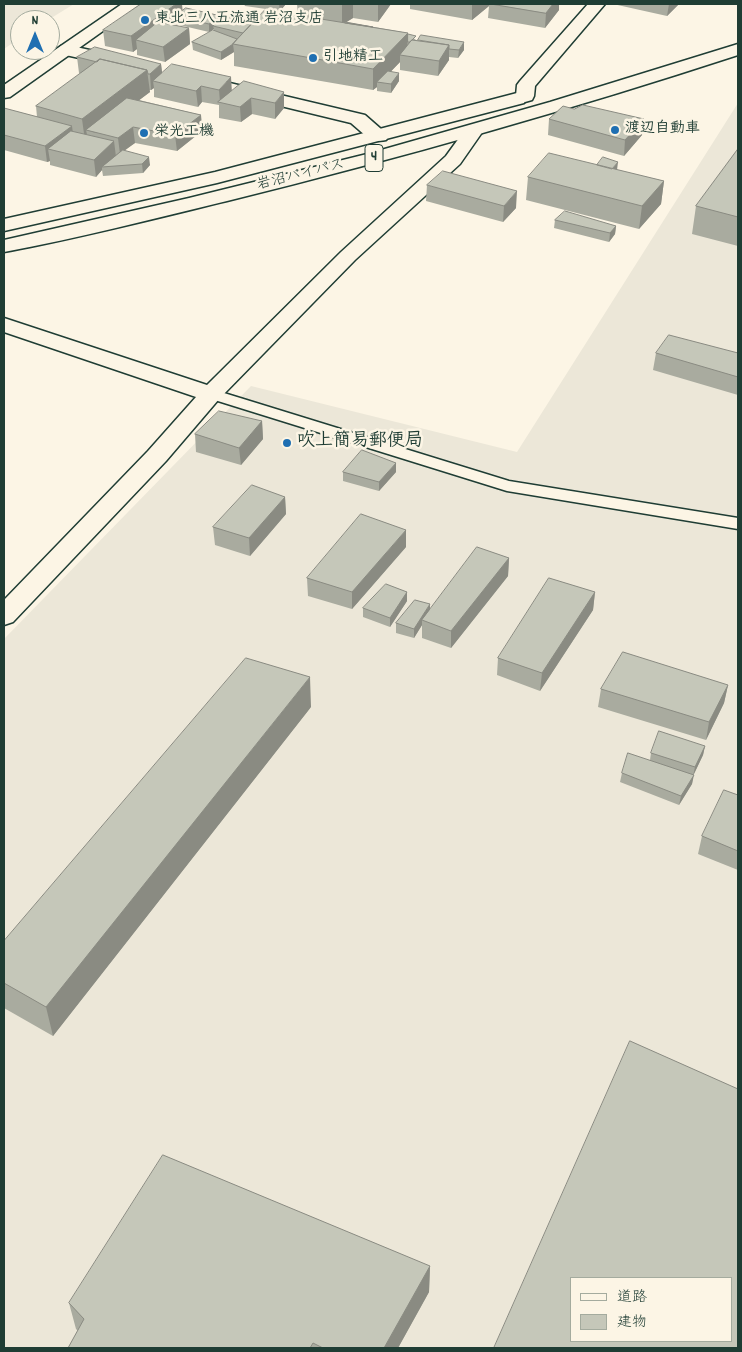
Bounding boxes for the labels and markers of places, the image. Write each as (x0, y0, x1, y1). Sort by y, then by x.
place label: 東北三八五流通 岩沼支店 (155, 11, 323, 29)
marker: 東北三八五流通 岩沼支店 (139, 14, 151, 26)
place label: 引地精工 (323, 49, 383, 67)
marker: 引地精工 (307, 52, 319, 64)
place label: 渡辺自動車 (625, 121, 700, 139)
place label: 栄光工機 (154, 124, 214, 142)
marker: 渡辺自動車 (609, 124, 621, 136)
marker: 栄光工機 (138, 127, 150, 139)
place label: 吹上簡易郵便局 (297, 432, 423, 454)
marker: 吹上簡易郵便局 (281, 437, 293, 449)

